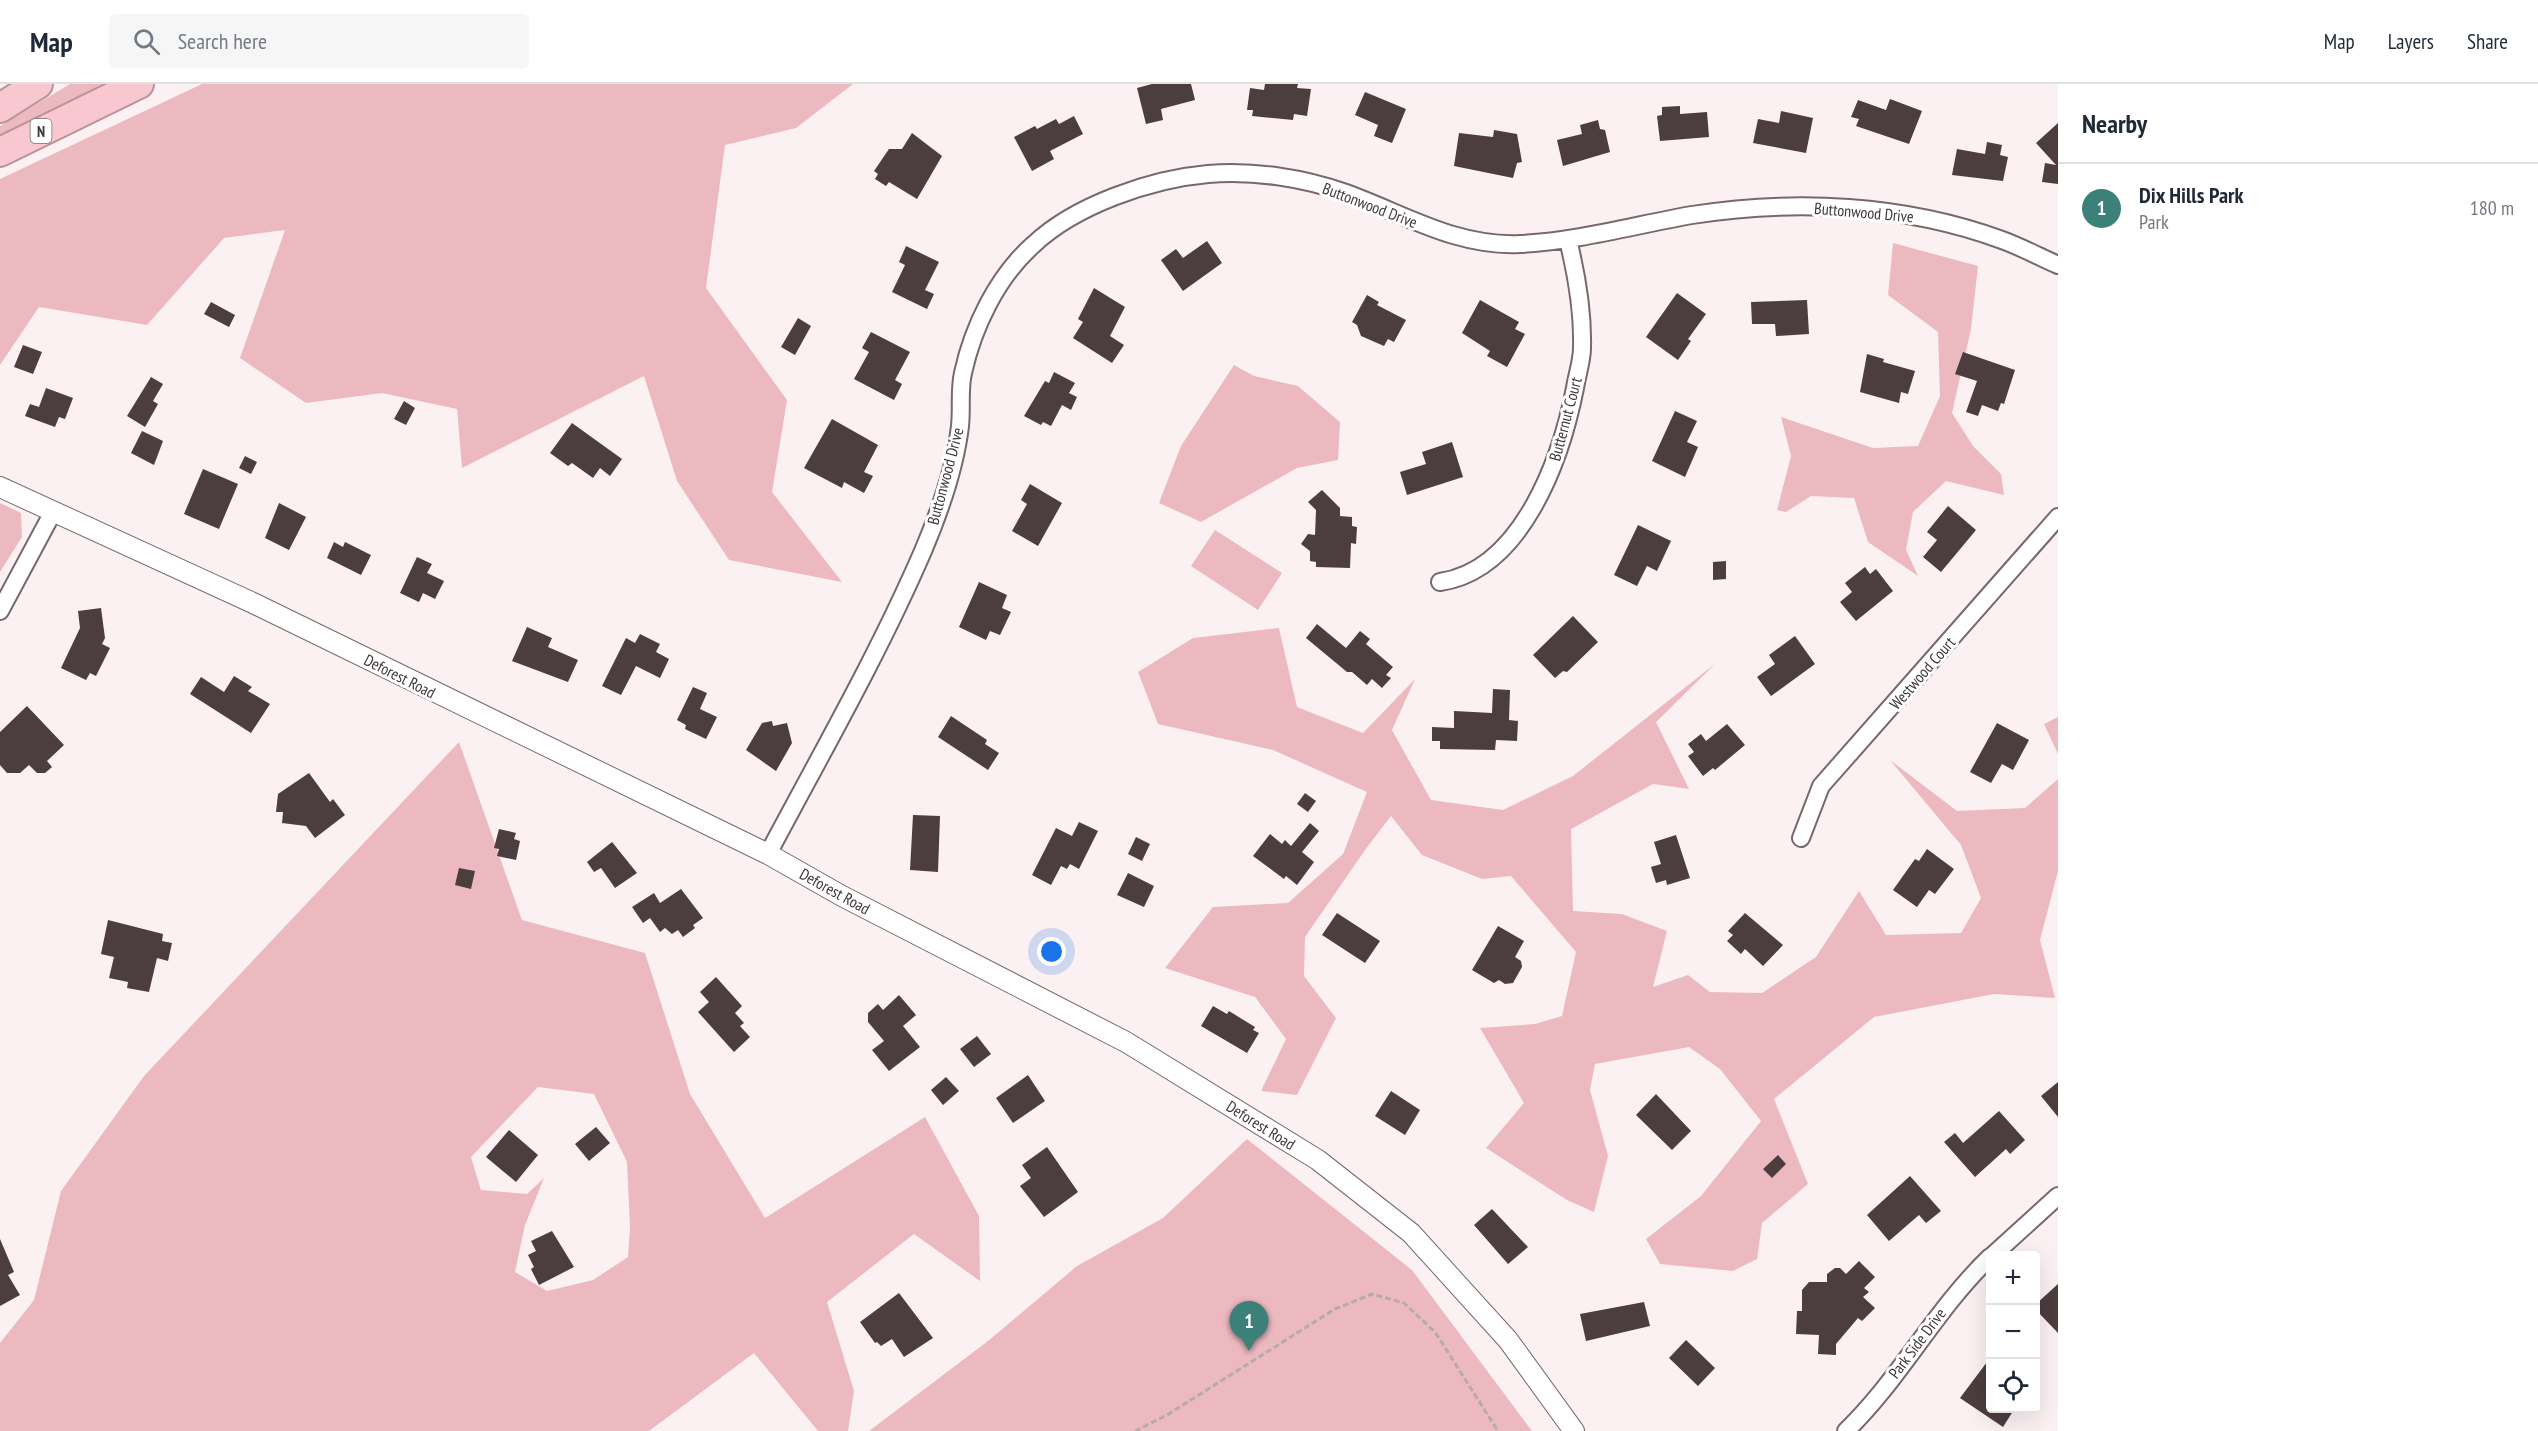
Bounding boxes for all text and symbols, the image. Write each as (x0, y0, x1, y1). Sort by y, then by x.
search box (109, 14, 529, 68)
text: Map (30, 23, 73, 60)
icon: search (130, 25, 163, 58)
text: Search here (178, 27, 267, 55)
text: Map (2324, 28, 2355, 55)
text: Layers (2388, 28, 2434, 55)
text: Share (2467, 28, 2508, 55)
text: Nearby (2082, 107, 2147, 140)
road number: N (30, 119, 51, 143)
street label: Buttonwood Drive (1320, 178, 1420, 232)
text: Dix Hills Park (2139, 181, 2244, 209)
text: 1 (2097, 195, 2106, 221)
text: 180 m (2470, 195, 2514, 221)
street label: Buttonwood Drive (1814, 198, 1914, 226)
text: Park (2139, 209, 2169, 235)
street label: Butternut Court (1544, 374, 1586, 463)
street label: Buttonwood Drive (922, 425, 968, 527)
street label: Westwood Court (1885, 632, 1959, 713)
street label: Deforest Road (361, 650, 439, 703)
street label: Deforest Road (796, 863, 874, 919)
your location (1037, 937, 1066, 966)
street label: Deforest Road (1223, 1096, 1299, 1154)
map controls (1986, 1251, 2040, 1413)
button: + (1986, 1251, 2040, 1305)
pin: 1 (1230, 1302, 1268, 1351)
street label: Park Side Drive (1884, 1304, 1950, 1382)
button: − (1986, 1305, 2040, 1359)
button: locate (1986, 1359, 2040, 1413)

